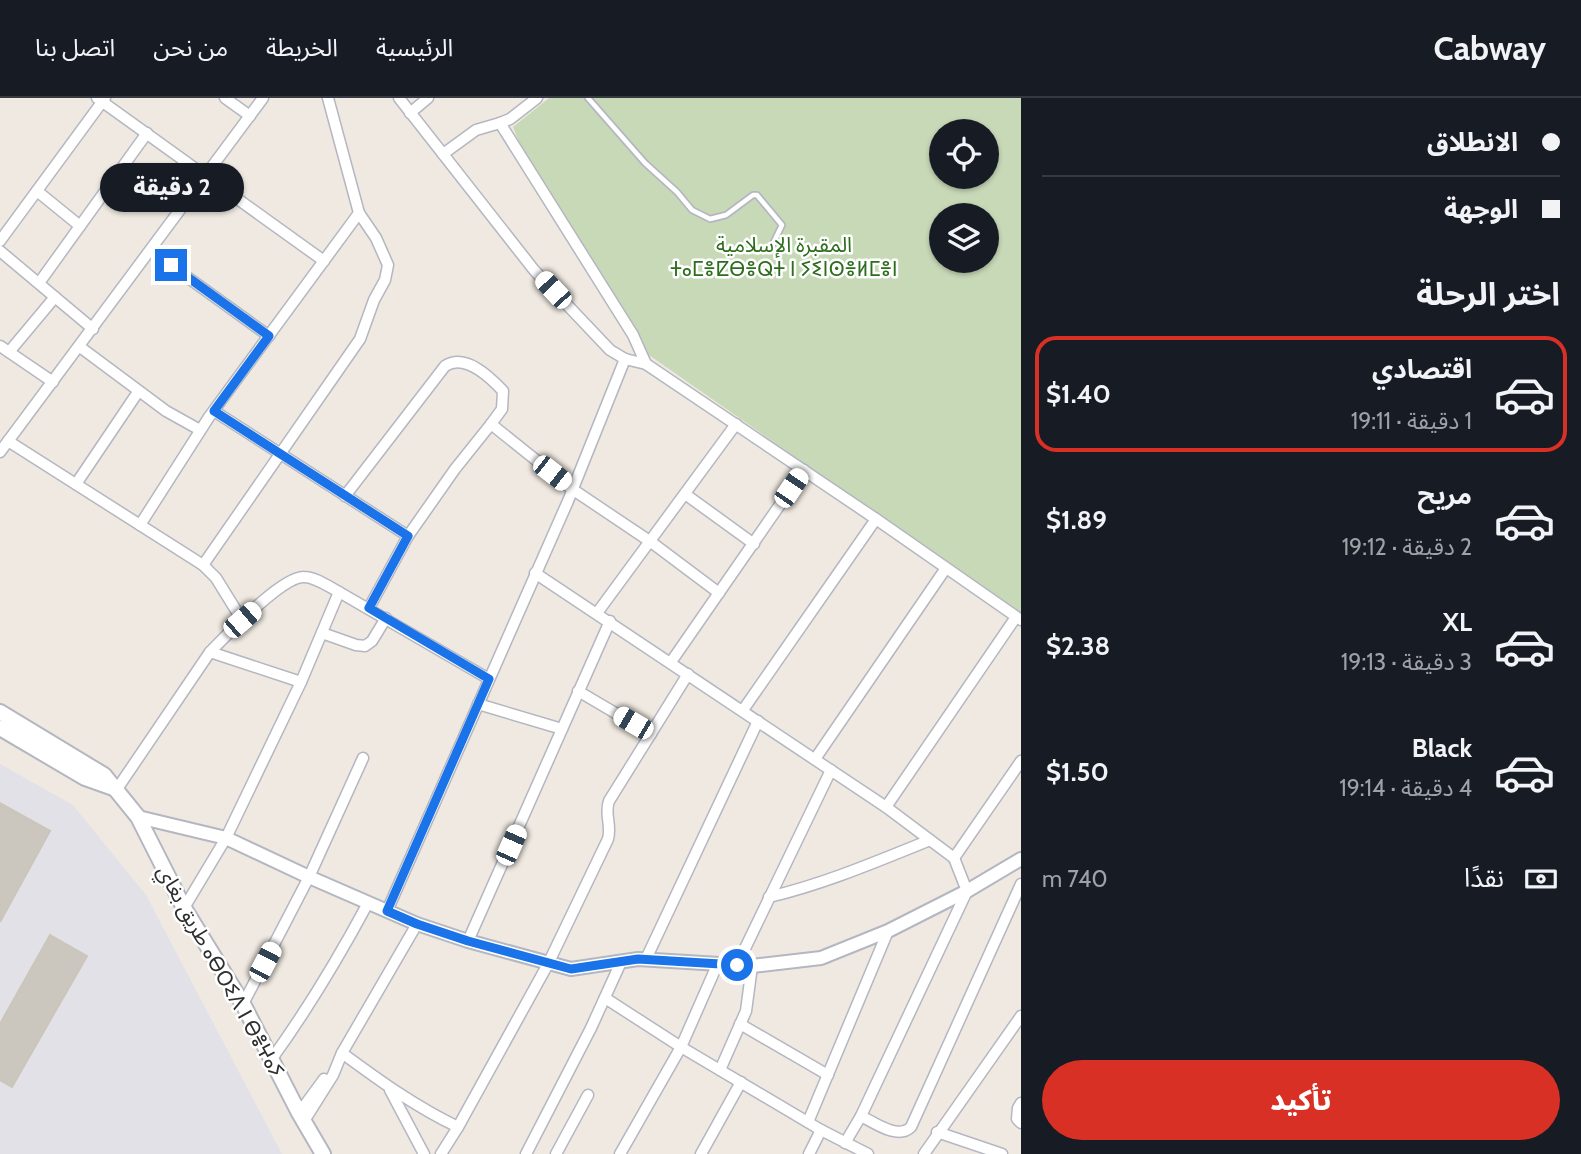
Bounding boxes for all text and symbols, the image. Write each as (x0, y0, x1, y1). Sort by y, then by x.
text: Cabway (1434, 28, 1546, 68)
text: اتصل بنا (35, 33, 115, 62)
text: من نحن (153, 33, 228, 62)
text: الخريطة (266, 33, 338, 62)
text: الرئيسية (376, 33, 453, 62)
map controls (929, 119, 999, 273)
button: locate (929, 119, 999, 189)
text: الانطلاق (1427, 126, 1518, 158)
callout: 2 دقيقة (99, 164, 243, 212)
text: 2 دقيقة (133, 173, 211, 201)
text: الوجهة (1444, 193, 1518, 225)
button: layers (929, 203, 999, 273)
park label: المقبرة الإسلامية ⵜⴰⵎⴻⵇⴱⴻⵕⵜ ⵏ ⵢⵉⵏⵙⴻⵍⵎⴻⵏ (670, 232, 898, 281)
route end (155, 249, 187, 281)
car (531, 267, 576, 313)
text: اختر الرحلة (1416, 274, 1560, 313)
text: اقتصادي (1372, 353, 1472, 385)
icon: car (1493, 363, 1556, 426)
text: $1.40 (1046, 378, 1111, 410)
text: 1 دقيقة · 19:11 (1351, 407, 1472, 435)
car (529, 452, 576, 494)
car (771, 465, 812, 511)
text: مريح (1417, 479, 1472, 511)
icon: car (1493, 489, 1556, 552)
text: $1.89 (1046, 504, 1107, 536)
text: 2 دقيقة · 19:12 (1342, 533, 1472, 561)
car (220, 598, 265, 642)
text: XL (1443, 606, 1472, 638)
icon: car (1493, 615, 1556, 678)
text: $2.38 (1046, 630, 1110, 662)
text: 3 دقيقة · 19:13 (1341, 648, 1472, 676)
car (610, 703, 657, 743)
text: Black (1412, 732, 1472, 764)
icon: car (1493, 741, 1556, 804)
text: $1.50 (1046, 756, 1109, 788)
text: 4 دقيقة · 19:14 (1339, 774, 1472, 802)
car (493, 822, 530, 868)
icon: cash (1522, 860, 1560, 898)
street label: طريق بغاي ⴰⴱⵔⵉⴷ ⵏ ⴱⴻⵖⴰⵢ (149, 861, 290, 1083)
text: نقدًا (1464, 862, 1504, 894)
text: 740 m (1042, 865, 1107, 893)
car (246, 939, 285, 985)
route start (721, 949, 753, 981)
button: تأكيد (1042, 1060, 1560, 1140)

